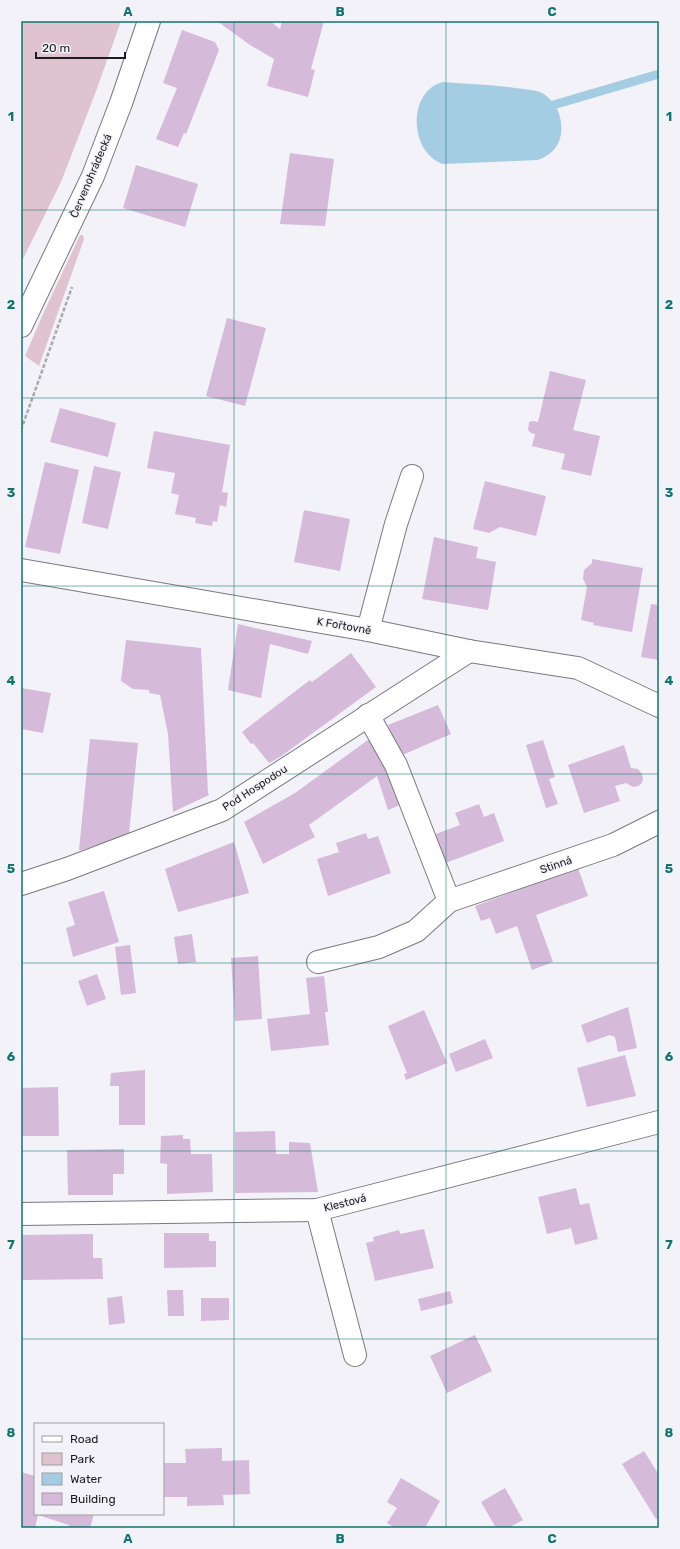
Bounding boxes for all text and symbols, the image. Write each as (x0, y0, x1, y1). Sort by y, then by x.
text: A (123, 4, 133, 19)
text: B (335, 4, 345, 19)
text: C (547, 4, 557, 19)
scale bar (36, 34, 125, 60)
text: 20 m (42, 41, 70, 55)
text: 1 (8, 109, 14, 124)
text: 1 (666, 109, 672, 124)
street label: Červenohrádecká (67, 132, 115, 220)
text: 2 (7, 297, 15, 312)
text: 2 (665, 297, 673, 312)
text: 3 (7, 485, 16, 500)
text: 3 (665, 485, 674, 500)
street label: K Fořtovně (316, 615, 372, 637)
text: 4 (7, 673, 16, 688)
text: 4 (665, 673, 674, 688)
street label: Pod Hospodou (220, 762, 290, 814)
street label: Stinná (538, 853, 574, 877)
text: 5 (7, 861, 15, 876)
text: 5 (665, 861, 673, 876)
text: 6 (7, 1049, 16, 1064)
text: 6 (665, 1049, 674, 1064)
street label: Klestová (322, 1191, 368, 1215)
text: 7 (7, 1237, 15, 1252)
text: 7 (665, 1237, 673, 1252)
legend (34, 1423, 164, 1515)
text: 8 (7, 1425, 16, 1440)
text: 8 (665, 1425, 674, 1440)
text: Road (70, 1432, 98, 1446)
text: Park (70, 1452, 96, 1466)
text: Water (70, 1472, 102, 1486)
text: Building (70, 1492, 116, 1506)
text: A (123, 1531, 133, 1546)
text: B (335, 1531, 345, 1546)
text: C (547, 1531, 557, 1546)

